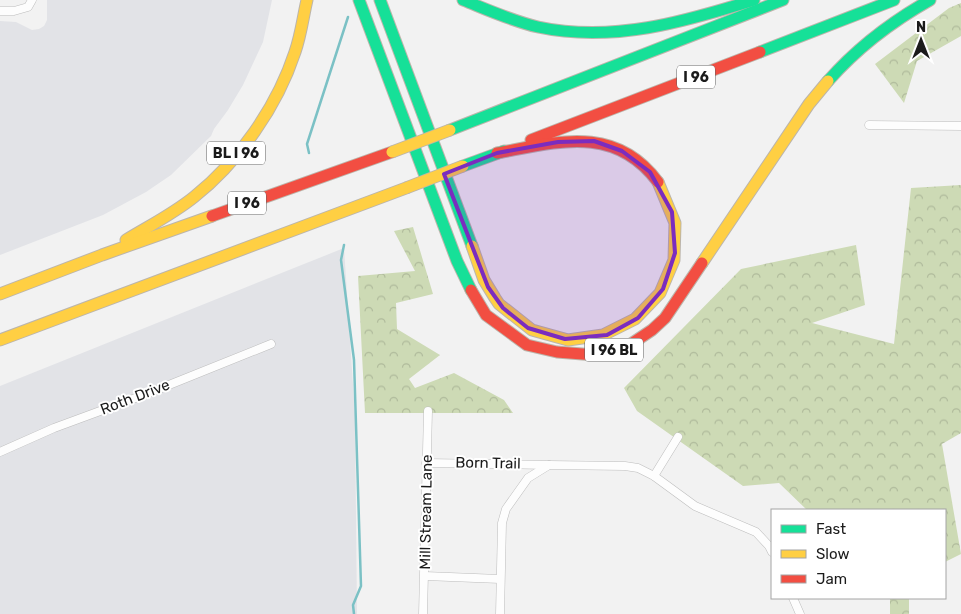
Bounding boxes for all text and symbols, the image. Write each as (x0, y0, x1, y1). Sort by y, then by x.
north arrow (896, 15, 946, 65)
text: N (916, 19, 926, 36)
road number: I 96 (677, 66, 715, 88)
road number: BL I 96 (207, 142, 265, 164)
road number: I 96 (228, 192, 266, 214)
road number: I 96 BL (585, 338, 643, 362)
street label: Roth Drive (98, 376, 172, 418)
street label: Born Trail (455, 453, 521, 473)
street label: Mill Stream Lane (416, 454, 436, 570)
legend (771, 509, 946, 599)
text: Fast (816, 520, 846, 538)
text: Slow (816, 545, 849, 563)
text: Jam (816, 570, 847, 588)

